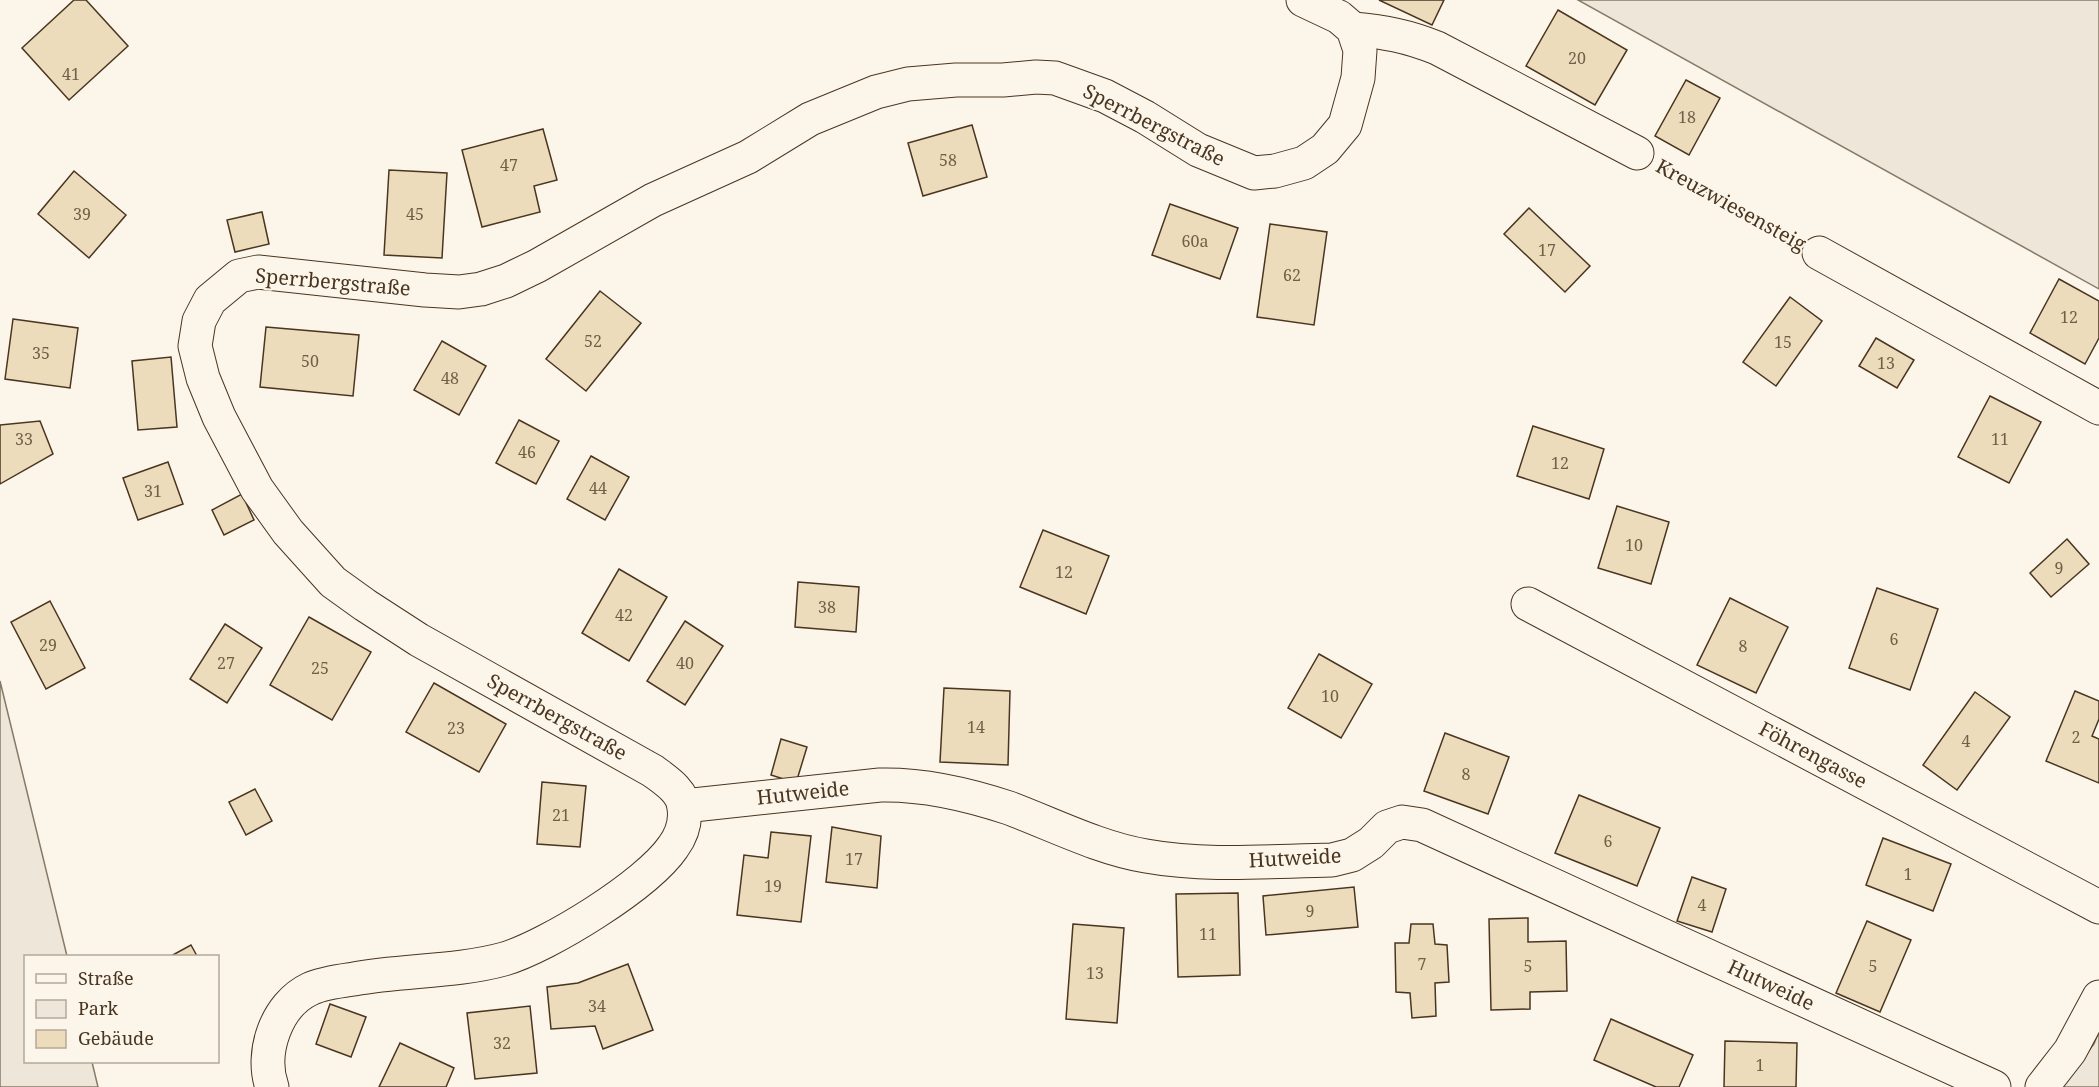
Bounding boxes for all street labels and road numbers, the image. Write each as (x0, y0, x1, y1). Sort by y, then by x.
street label: Sperrbergstraße (1079, 77, 1230, 172)
street label: Kreuzwiesensteig (1651, 152, 1811, 257)
street label: Sperrbergstraße (254, 261, 412, 302)
street label: Sperrbergstraße (483, 667, 632, 766)
street label: Föhrengasse (1754, 715, 1872, 794)
street label: Hutweide (755, 774, 851, 811)
street label: Hutweide (1248, 842, 1342, 873)
street label: Hutweide (1723, 953, 1819, 1016)

